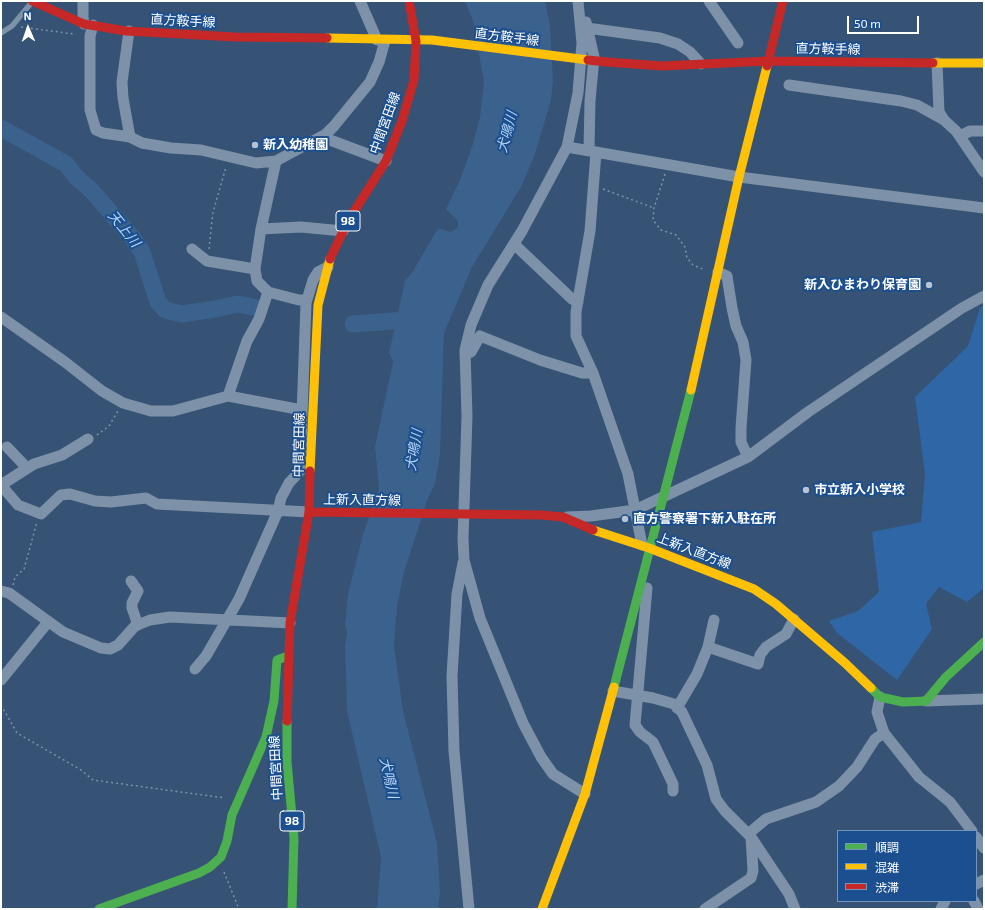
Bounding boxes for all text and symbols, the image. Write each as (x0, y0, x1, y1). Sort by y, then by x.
north arrow (8, 8, 48, 48)
scale bar (849, 8, 921, 34)
text: N (23, 9, 32, 22)
street label: 直方鞍手線 (150, 12, 216, 30)
text: 50 m (854, 16, 881, 30)
street label: 直方鞍手線 (474, 25, 540, 49)
street label: 直方鞍手線 (795, 41, 861, 57)
street label: 中間宮田線 (367, 90, 403, 156)
water label: 犬鳴川 (493, 110, 521, 154)
place label: 新入幼稚園 (263, 137, 328, 153)
marker: 新入幼稚園 (250, 140, 260, 150)
water label: 天上川 (104, 207, 144, 251)
road number: 98 (336, 211, 360, 231)
place label: 新入ひまわり保育園 (804, 277, 921, 293)
marker: 新入ひまわり保育園 (924, 280, 934, 290)
street label: 中間宮田線 (291, 412, 307, 478)
water label: 犬鳴川 (402, 428, 426, 472)
place label: 市立新入小学校 (814, 482, 905, 498)
marker: 市立新入小学校 (801, 485, 811, 495)
street label: 上新入直方線 (323, 492, 401, 508)
place label: 直方警察署下新入駐在所 (633, 511, 776, 527)
marker: 直方警察署下新入駐在所 (620, 514, 630, 524)
street label: 上新入直方線 (655, 530, 733, 572)
street label: 中間宮田線 (267, 735, 285, 801)
water label: 犬鳴川 (376, 756, 402, 800)
road number: 98 (280, 811, 304, 831)
legend (837, 830, 977, 902)
text: 順調 (875, 840, 899, 854)
text: 混雑 (875, 860, 899, 874)
text: 渋滞 (875, 880, 899, 894)

